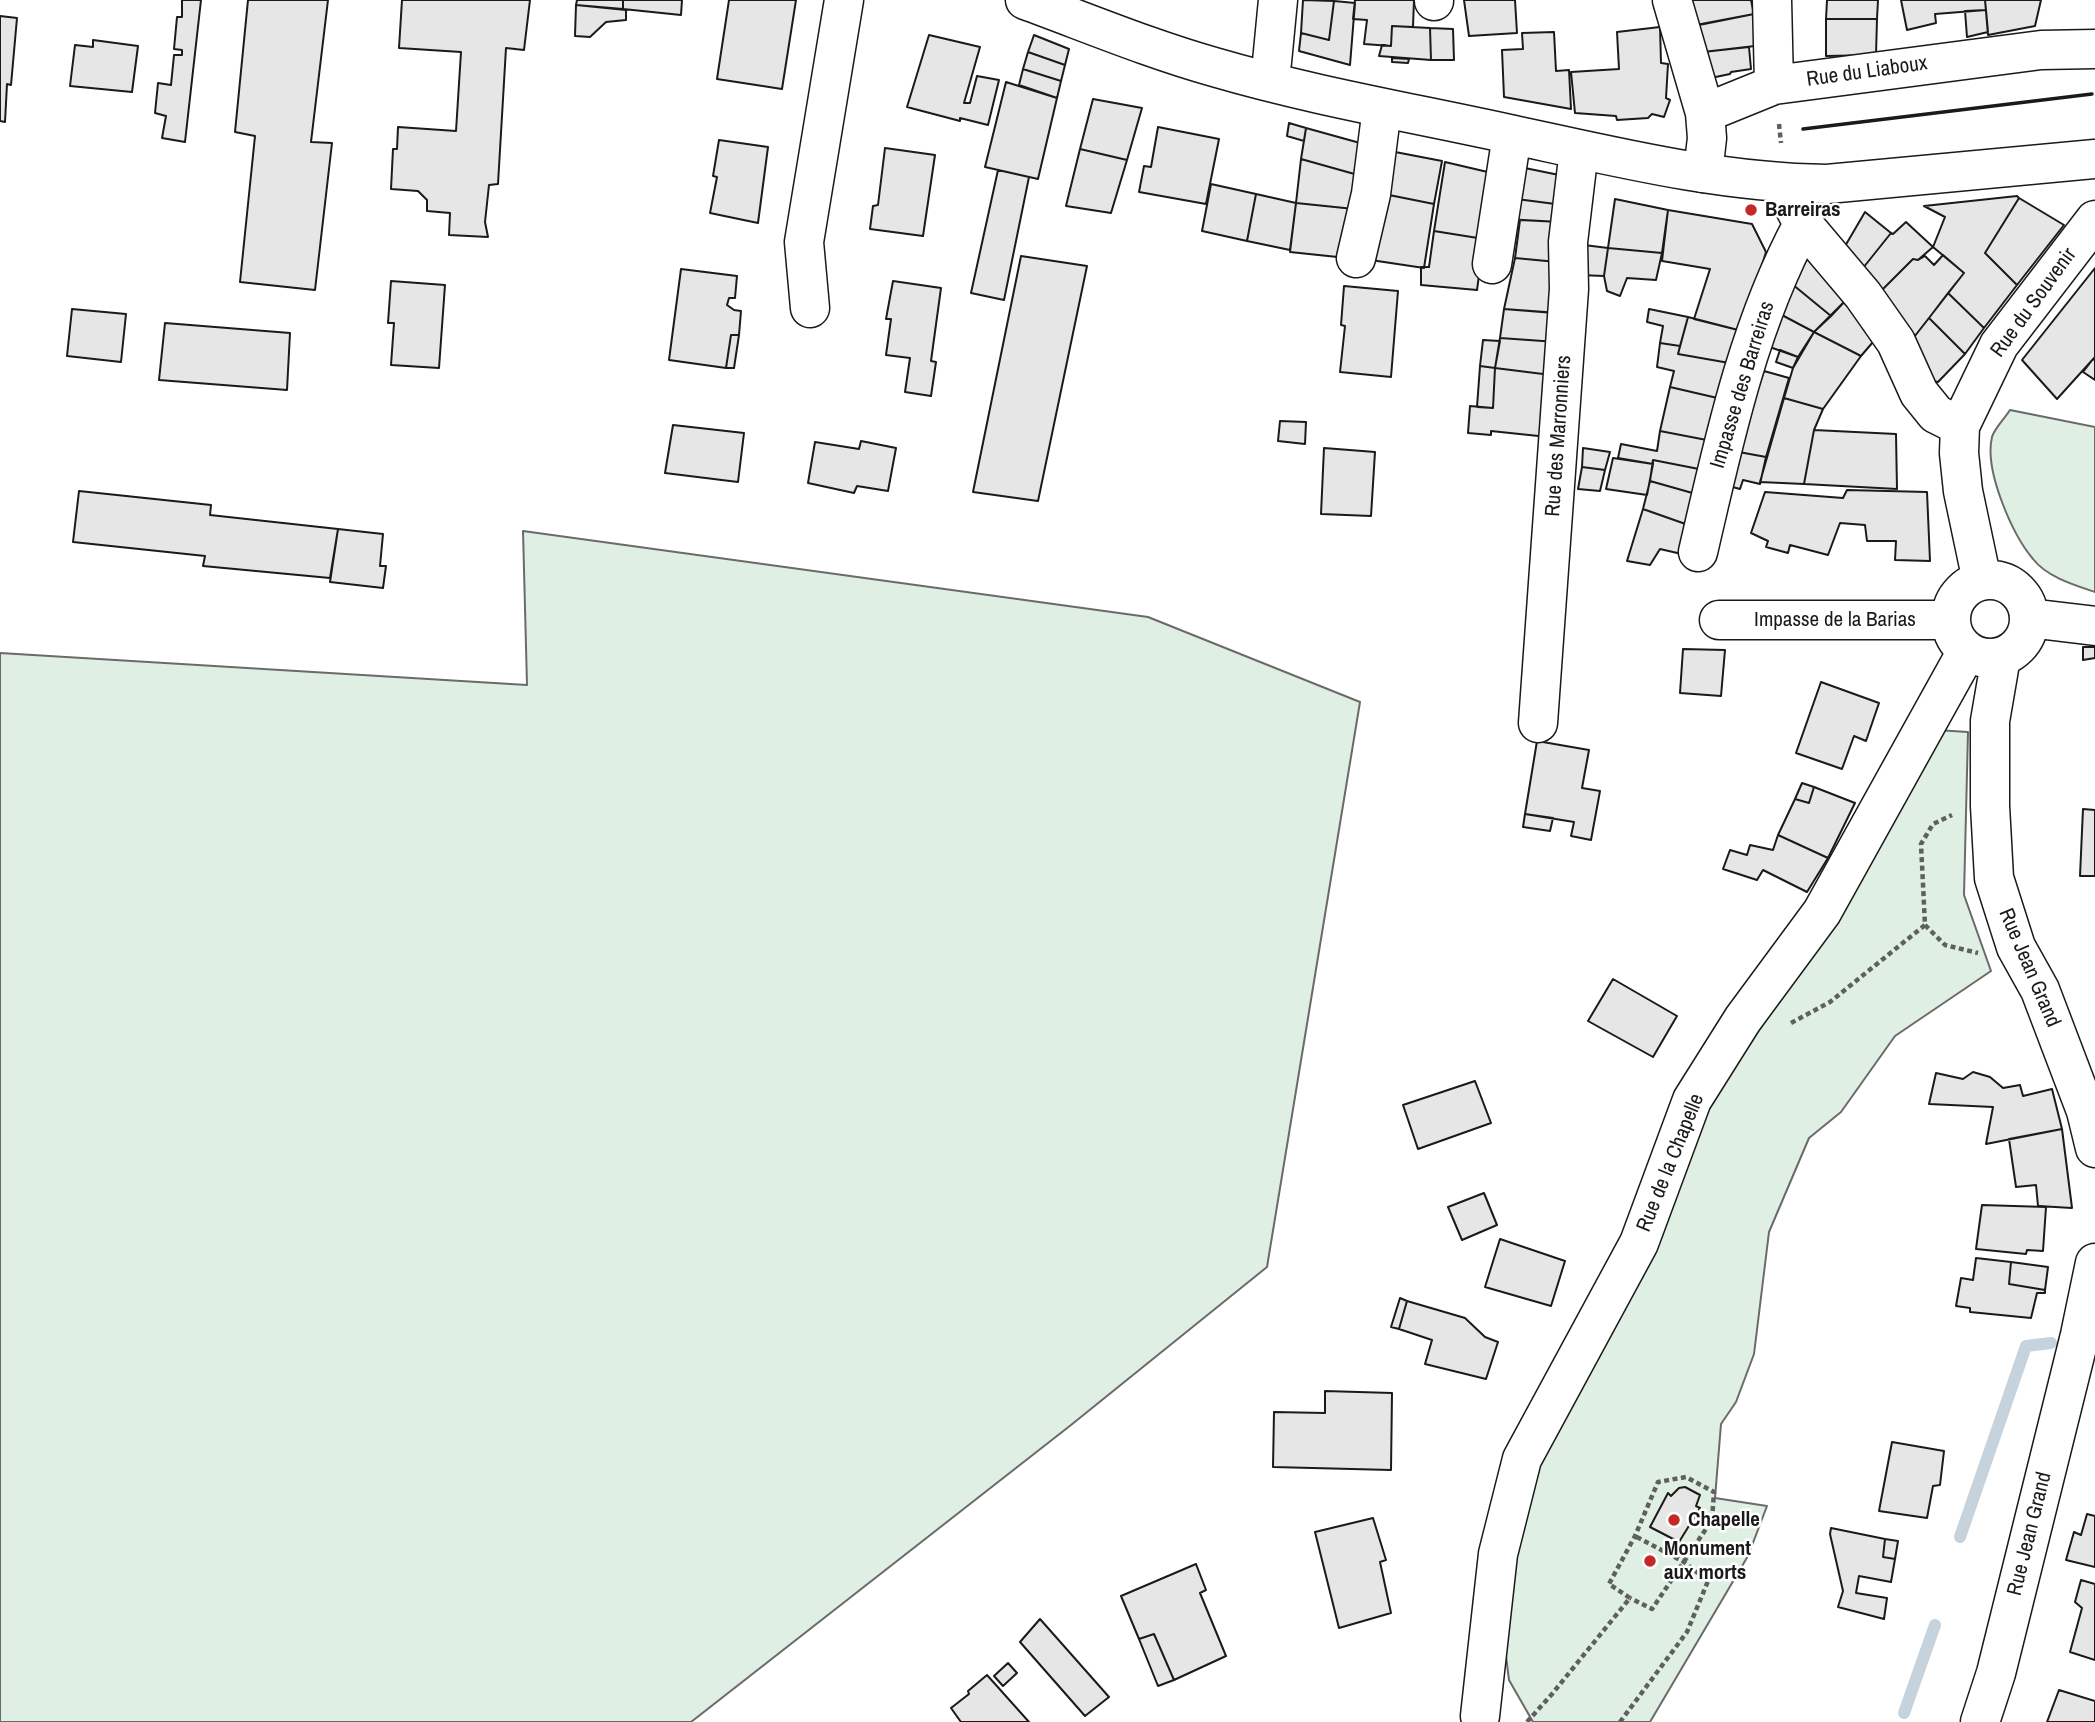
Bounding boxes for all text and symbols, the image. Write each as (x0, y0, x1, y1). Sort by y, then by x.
street label: Rue du Liaboux (1805, 51, 1929, 93)
place label: Barreiras (1765, 197, 1841, 223)
marker: Barreiras (1743, 202, 1759, 218)
street label: Rue du Souvenir (1986, 243, 2082, 363)
street label: Impasse des Barreiras (1706, 298, 1780, 472)
street label: Rue des Marronniers (1541, 354, 1577, 518)
street label: Impasse de la Barias (1754, 607, 1916, 633)
street label: Rue Jean Grand (1993, 905, 2065, 1031)
street label: Rue de la Chapelle (1632, 1090, 1710, 1236)
street label: Rue Jean Grand (2002, 1470, 2058, 1598)
place label: Chapelle (1688, 1507, 1760, 1533)
marker: Chapelle (1666, 1512, 1682, 1528)
place label: Monument aux morts (1664, 1536, 1751, 1586)
marker: Monument aux morts (1642, 1553, 1658, 1569)

